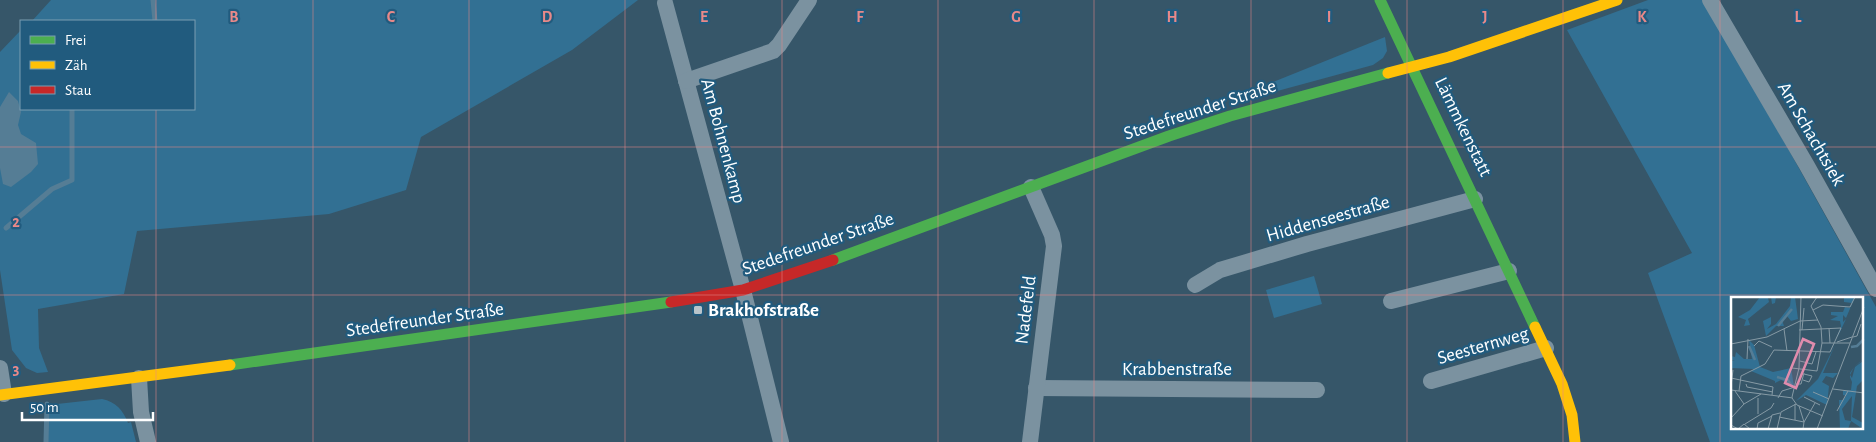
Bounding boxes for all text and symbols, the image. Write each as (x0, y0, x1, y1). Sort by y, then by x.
text: B (229, 9, 239, 25)
text: C (387, 9, 396, 25)
text: D (542, 9, 553, 25)
text: E (700, 9, 708, 25)
text: F (856, 9, 864, 25)
text: G (1011, 9, 1021, 25)
text: H (1166, 9, 1178, 25)
text: I (1327, 9, 1331, 25)
text: J (1482, 9, 1488, 25)
text: K (1637, 9, 1647, 25)
text: L (1795, 9, 1802, 25)
legend (20, 20, 195, 110)
text: Frei (65, 33, 86, 48)
text: Zäh (65, 58, 88, 73)
street label: Lämmkenstatt (1431, 74, 1495, 180)
street label: Stedefreunder Straße (1121, 76, 1279, 144)
street label: Am Bohnenkamp (697, 77, 749, 205)
street label: Am Schachtsiek (1774, 79, 1848, 189)
text: Stau (65, 83, 92, 98)
street label: Hiddenseestraße (1264, 192, 1392, 246)
street label: Stedefreunder Straße (740, 209, 896, 279)
text: 2 (12, 214, 20, 230)
street label: Nadefeld (1012, 275, 1040, 345)
inset map (1731, 297, 1864, 430)
street label: Stedefreunder Straße (345, 300, 505, 340)
place label: Brakhofstraße (708, 301, 819, 320)
marker: Brakhofstraße (692, 304, 704, 316)
street label: Seesternweg (1435, 324, 1531, 368)
street label: Krabbenstraße (1122, 360, 1232, 379)
text: 3 (13, 361, 20, 377)
scale bar (22, 390, 154, 422)
text: 50 m (30, 400, 59, 415)

